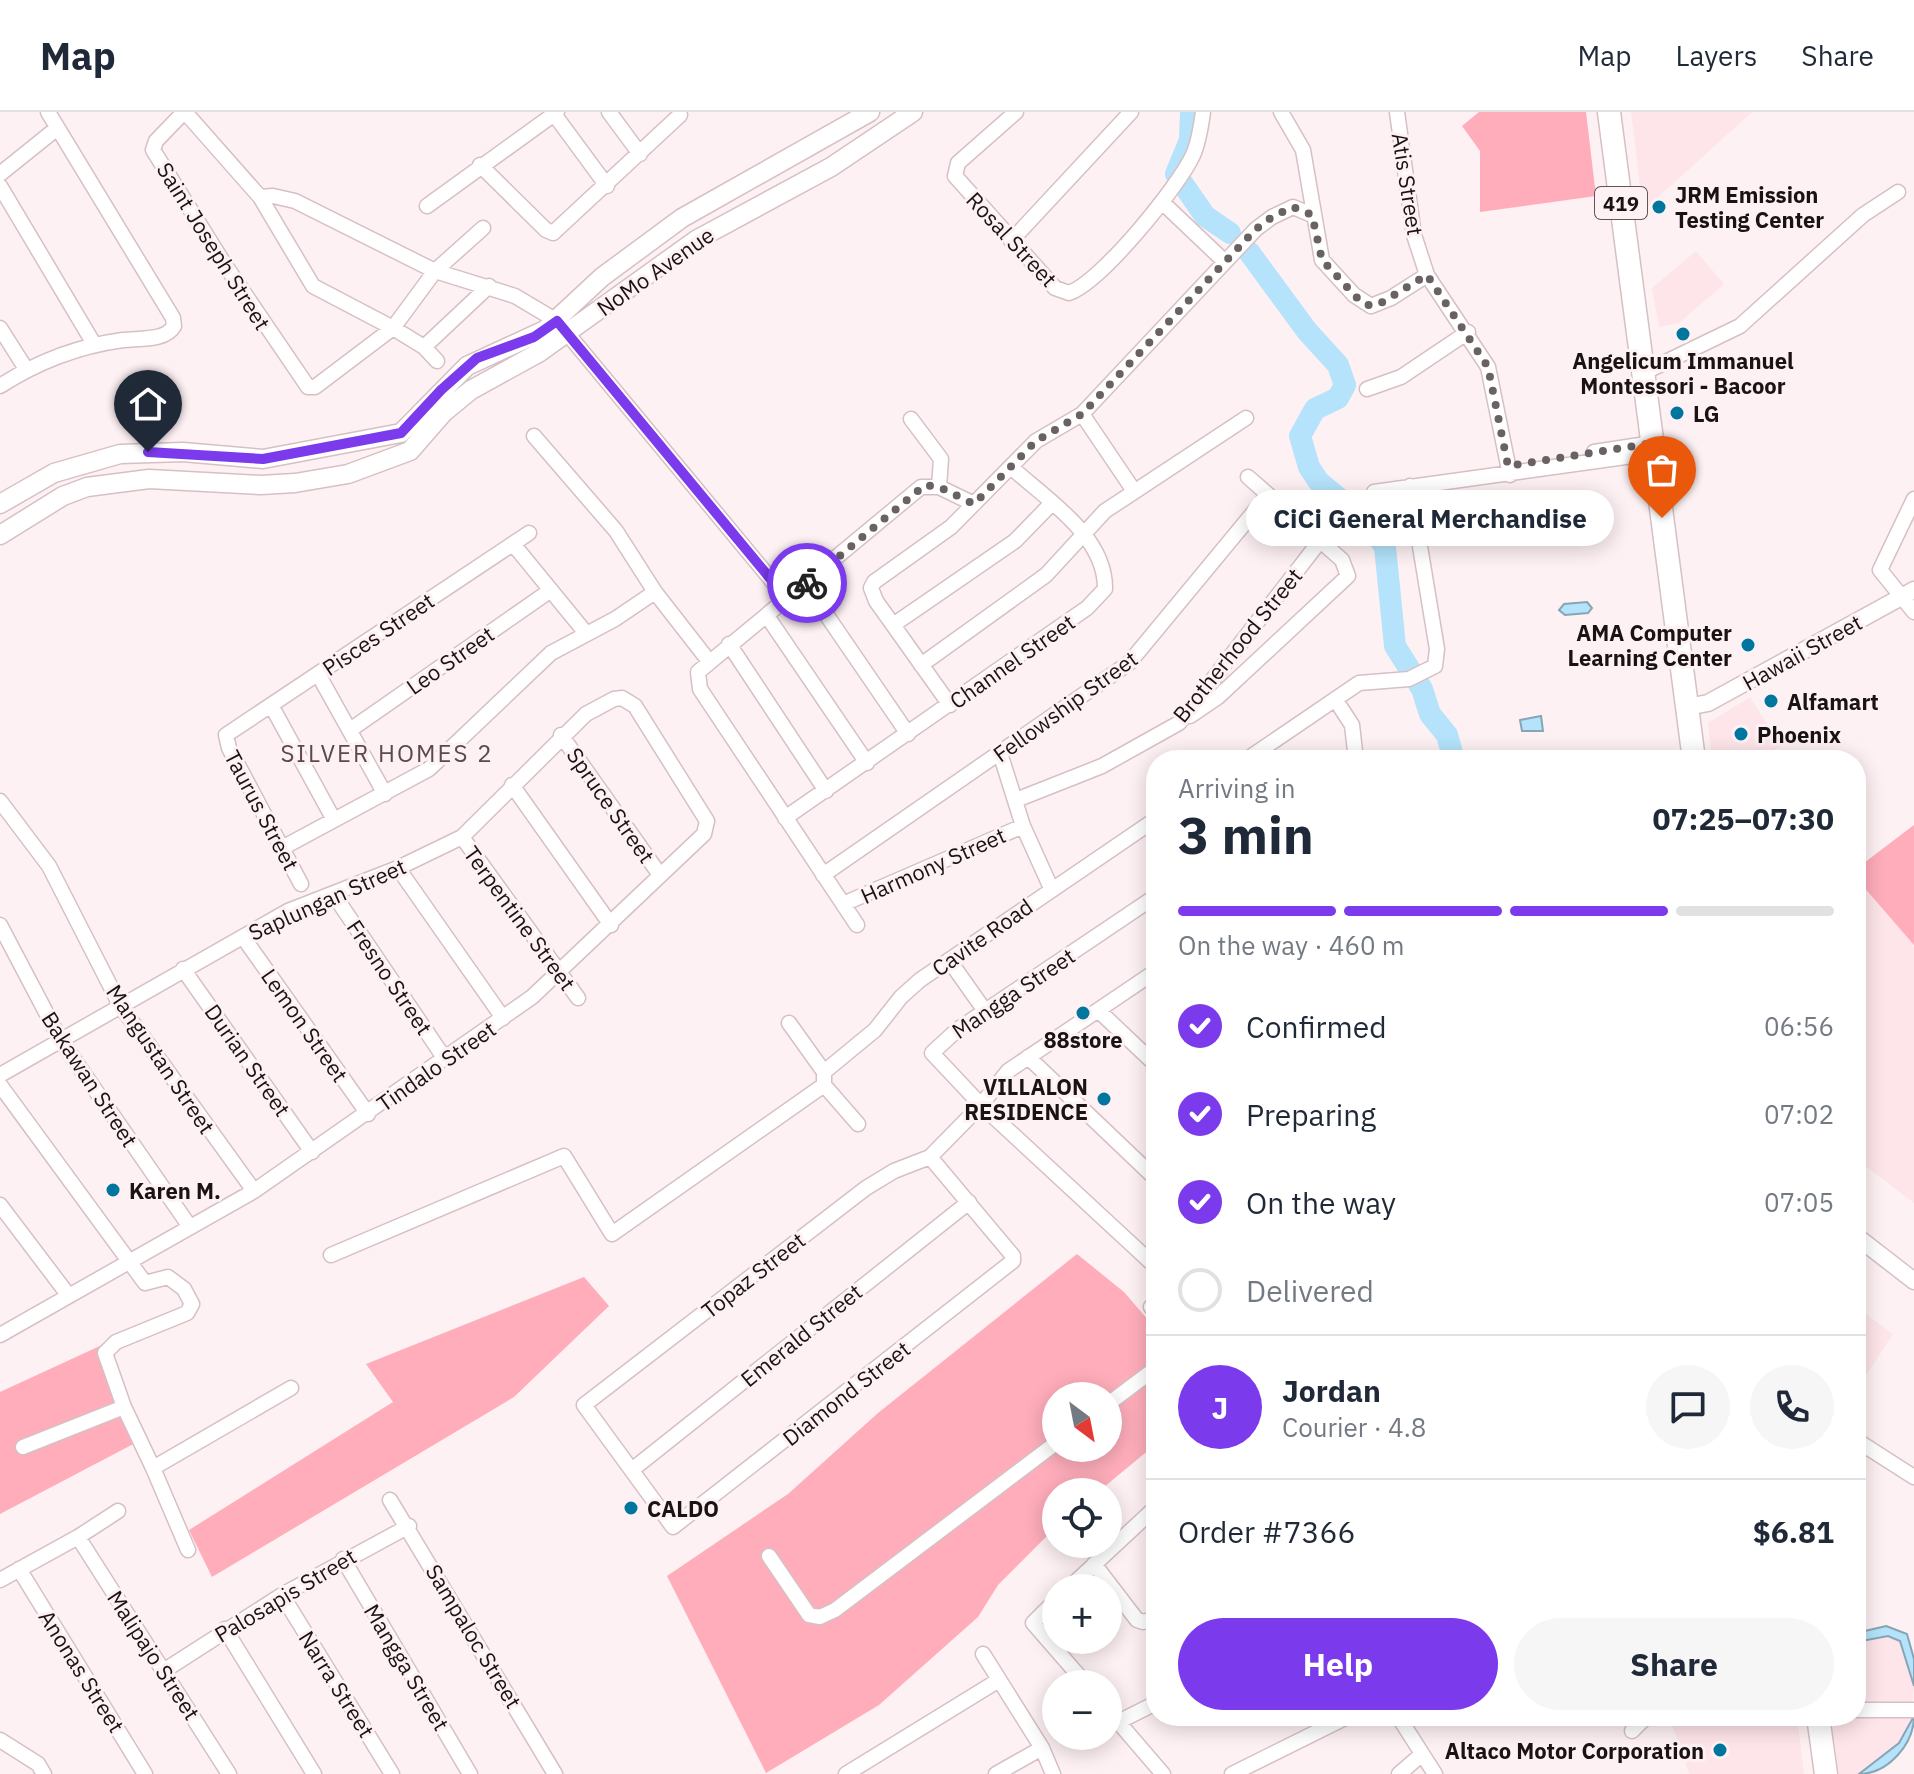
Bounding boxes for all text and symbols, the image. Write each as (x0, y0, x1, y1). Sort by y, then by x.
text: Map (40, 31, 116, 80)
text: Map (1577, 37, 1631, 74)
text: Layers (1675, 37, 1757, 74)
text: Share (1801, 37, 1874, 74)
street label: Atis Street (1386, 131, 1430, 237)
street label: Saint Joseph Street (151, 157, 277, 335)
place label: JRM Emission Testing Center (1675, 180, 1824, 234)
street label: Rosal Street (960, 185, 1064, 293)
road number: 419 (1595, 187, 1647, 219)
marker: JRM Emission Testing Center (1650, 198, 1668, 216)
street label: NoMo Avenue (591, 220, 719, 322)
marker: Angelicum Immanuel Montessori - Bacoor (1674, 325, 1692, 343)
place label: Angelicum Immanuel Montessori - Bacoor (1572, 346, 1794, 400)
pin (114, 370, 182, 452)
icon: home (126, 382, 170, 426)
place label: LG (1693, 399, 1720, 428)
marker: LG (1668, 404, 1686, 422)
pin (1628, 436, 1696, 518)
icon: bag (1640, 448, 1684, 492)
callout: CiCi General Merchandise (1246, 490, 1614, 546)
text: CiCi General Merchandise (1273, 501, 1587, 535)
courier (767, 543, 847, 623)
icon: bike (785, 561, 829, 605)
street label: Brotherhood Street (1166, 562, 1308, 728)
street label: Pisces Street (316, 586, 440, 682)
street label: Channel Street (944, 607, 1080, 715)
street label: Hawaii Street (1737, 607, 1867, 697)
place label: AMA Computer Learning Center (1568, 618, 1732, 672)
street label: Leo Street (400, 619, 500, 701)
marker: AMA Computer Learning Center (1739, 636, 1757, 654)
street label: Fellowship Street (987, 644, 1143, 768)
place label: Alfamart (1787, 687, 1879, 716)
marker: Alfamart (1762, 692, 1780, 710)
place label: Phoenix (1757, 720, 1841, 749)
marker: Phoenix (1732, 725, 1750, 743)
district label: SILVER HOMES 2 (280, 737, 494, 769)
street label: Spruce Street (560, 742, 662, 868)
street label: Taurus Street (218, 745, 306, 875)
text: Arriving in (1178, 771, 1295, 805)
text: 07:25–07:30 (1653, 799, 1834, 838)
text: 3 min (1178, 801, 1314, 868)
street label: Harmony Street (856, 820, 1010, 910)
street label: Terpentine Street (458, 840, 582, 996)
street label: Saplungan Street (244, 851, 410, 947)
street label: Cavite Road (926, 892, 1038, 982)
street label: Fresno Street (341, 914, 439, 1040)
text: On the way · 460 m (1178, 928, 1404, 962)
street label: Mangga Street (946, 941, 1080, 1045)
street label: Lemon Street (255, 962, 355, 1088)
street label: Mangustan Street (100, 979, 222, 1139)
street label: Durian Street (199, 998, 297, 1122)
marker: 88store (1074, 1004, 1092, 1022)
icon: check (1178, 1004, 1222, 1048)
street label: Bakawan Street (35, 1006, 145, 1152)
text: Confirmed (1246, 1007, 1387, 1046)
text: 06:56 (1764, 1009, 1834, 1043)
street label: Tindalo Street (371, 1014, 501, 1118)
place label: 88store (1043, 1025, 1123, 1054)
place label: VILLALON RESIDENCE (964, 1072, 1088, 1126)
marker: VILLALON RESIDENCE (1095, 1090, 1113, 1108)
icon: check (1178, 1092, 1222, 1136)
text: Preparing (1246, 1095, 1376, 1134)
text: 07:02 (1764, 1097, 1834, 1131)
place label: Karen M. (129, 1176, 221, 1205)
icon: check (1178, 1180, 1222, 1224)
marker: Karen M. (104, 1181, 122, 1199)
text: On the way (1246, 1183, 1396, 1222)
text: 07:05 (1764, 1185, 1834, 1219)
street label: Topaz Street (695, 1225, 811, 1325)
text: Delivered (1246, 1271, 1374, 1310)
street label: Emerald Street (734, 1277, 868, 1393)
street label: Diamond Street (776, 1334, 916, 1452)
button: chat (1646, 1365, 1730, 1449)
button: phone (1750, 1365, 1834, 1449)
text: Jordan (1282, 1371, 1381, 1410)
north arrow (1042, 1382, 1122, 1462)
map controls (1042, 1382, 1122, 1750)
text: J (1212, 1388, 1228, 1427)
text: Courier · 4.8 (1282, 1410, 1426, 1444)
button: locate (1042, 1478, 1122, 1558)
place label: CALDO (647, 1494, 719, 1523)
marker: CALDO (622, 1499, 640, 1517)
text: Order #7366 (1178, 1512, 1355, 1551)
text: $6.81 (1753, 1512, 1834, 1551)
street label: Palosapis Street (209, 1541, 361, 1649)
street label: Sampaloc Street (420, 1559, 528, 1713)
button: + (1042, 1574, 1122, 1654)
street label: Malipajo Street (101, 1585, 207, 1725)
street label: Mangga Street (358, 1598, 456, 1736)
street label: Anonas Street (33, 1604, 131, 1738)
button: Help (1178, 1618, 1498, 1710)
button: Share (1514, 1618, 1834, 1710)
street label: Narra Street (293, 1625, 381, 1743)
button: − (1042, 1670, 1122, 1750)
place label: Altaco Motor Corporation (1445, 1736, 1704, 1765)
marker: Altaco Motor Corporation (1711, 1741, 1729, 1759)

